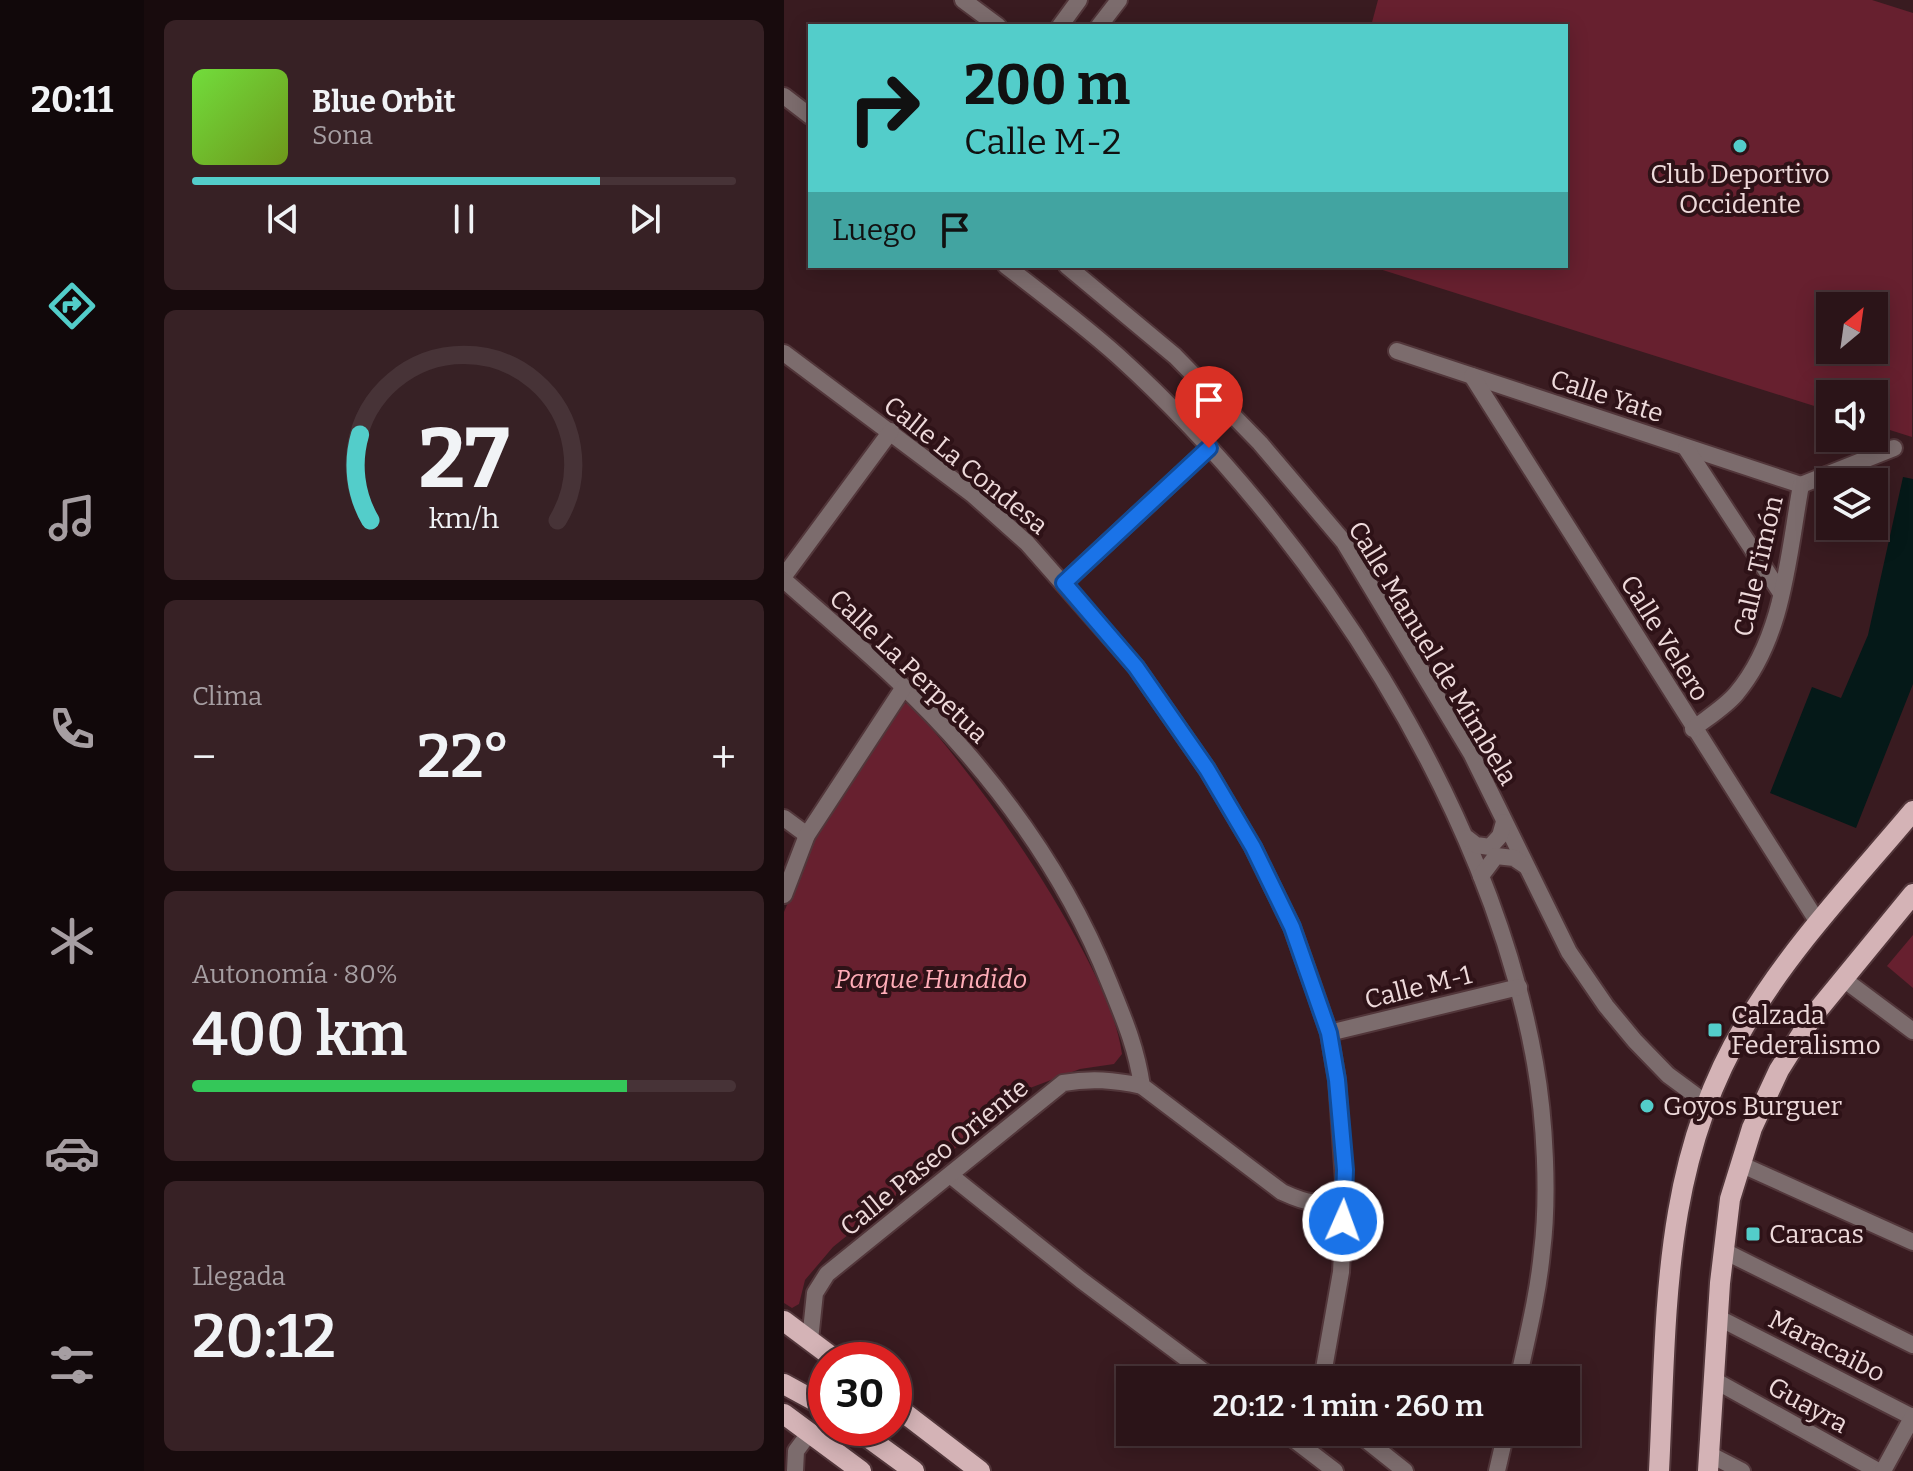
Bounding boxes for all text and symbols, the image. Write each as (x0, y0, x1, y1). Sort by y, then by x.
text: 200 m (964, 52, 1130, 119)
icon: right (832, 56, 936, 160)
text: 20:11 (31, 78, 113, 122)
text: Blue Orbit (312, 84, 456, 120)
text: Sona (312, 120, 373, 151)
text: Calle M-2 (964, 120, 1121, 164)
marker: Club Deportivo Occidente (1731, 137, 1749, 155)
place label: Club Deportivo Occidente (1650, 159, 1830, 220)
icon: previous (261, 197, 305, 241)
icon: pause (442, 197, 486, 241)
icon: next (623, 197, 667, 241)
icon: arrive (933, 208, 977, 252)
text: Luego (832, 212, 917, 248)
icon: directions (44, 278, 100, 334)
north arrow (1816, 292, 1888, 364)
map controls (1816, 292, 1888, 540)
street label: Calle Yate (1547, 364, 1667, 429)
pin (1175, 366, 1243, 448)
icon: arrive (1187, 378, 1231, 422)
button: sound (1816, 380, 1888, 452)
street label: Calle La Condesa (877, 390, 1054, 541)
text: 27 (418, 409, 510, 509)
button: layers (1816, 468, 1888, 540)
icon: music (44, 490, 100, 546)
street label: Calle Timón (1727, 492, 1790, 639)
text: km/h (429, 501, 500, 536)
street label: Calle Manuel de Mimbela (1341, 516, 1524, 791)
street label: Calle Velero (1614, 570, 1716, 707)
street label: Calle La Perpetua (823, 583, 994, 750)
text: Clima (192, 681, 262, 712)
icon: phone (44, 701, 100, 757)
text: 22° (417, 721, 510, 793)
text: − (192, 731, 216, 784)
text: + (711, 731, 736, 784)
icon: climate (44, 913, 100, 969)
text: Autonomía · 80% (192, 959, 398, 990)
street label: Calle M-1 (1361, 959, 1475, 1016)
park label: Parque Hundido (835, 964, 1027, 995)
text: 400 km (192, 999, 407, 1071)
place label: Calzada Federalismo (1731, 1000, 1881, 1061)
marker: Calzada Federalismo (1706, 1021, 1724, 1039)
street label: Calle Paseo Oriente (834, 1072, 1034, 1243)
place label: Goyos Burguer (1663, 1091, 1843, 1122)
marker: Goyos Burguer (1638, 1097, 1656, 1115)
icon: car (44, 1125, 100, 1181)
position arrow (1301, 1179, 1385, 1263)
place label: Caracas (1769, 1219, 1864, 1250)
marker: Caracas (1744, 1225, 1762, 1243)
text: Llegada (192, 1261, 286, 1292)
text: 20:12 (192, 1301, 336, 1373)
street label: Maracaibo (1763, 1304, 1890, 1389)
icon: filters (44, 1337, 100, 1393)
speed limit sign: 30 (808, 1342, 912, 1446)
street label: Guayra (1762, 1371, 1853, 1440)
text: 20:12 · 1 min · 260 m (1212, 1388, 1484, 1424)

